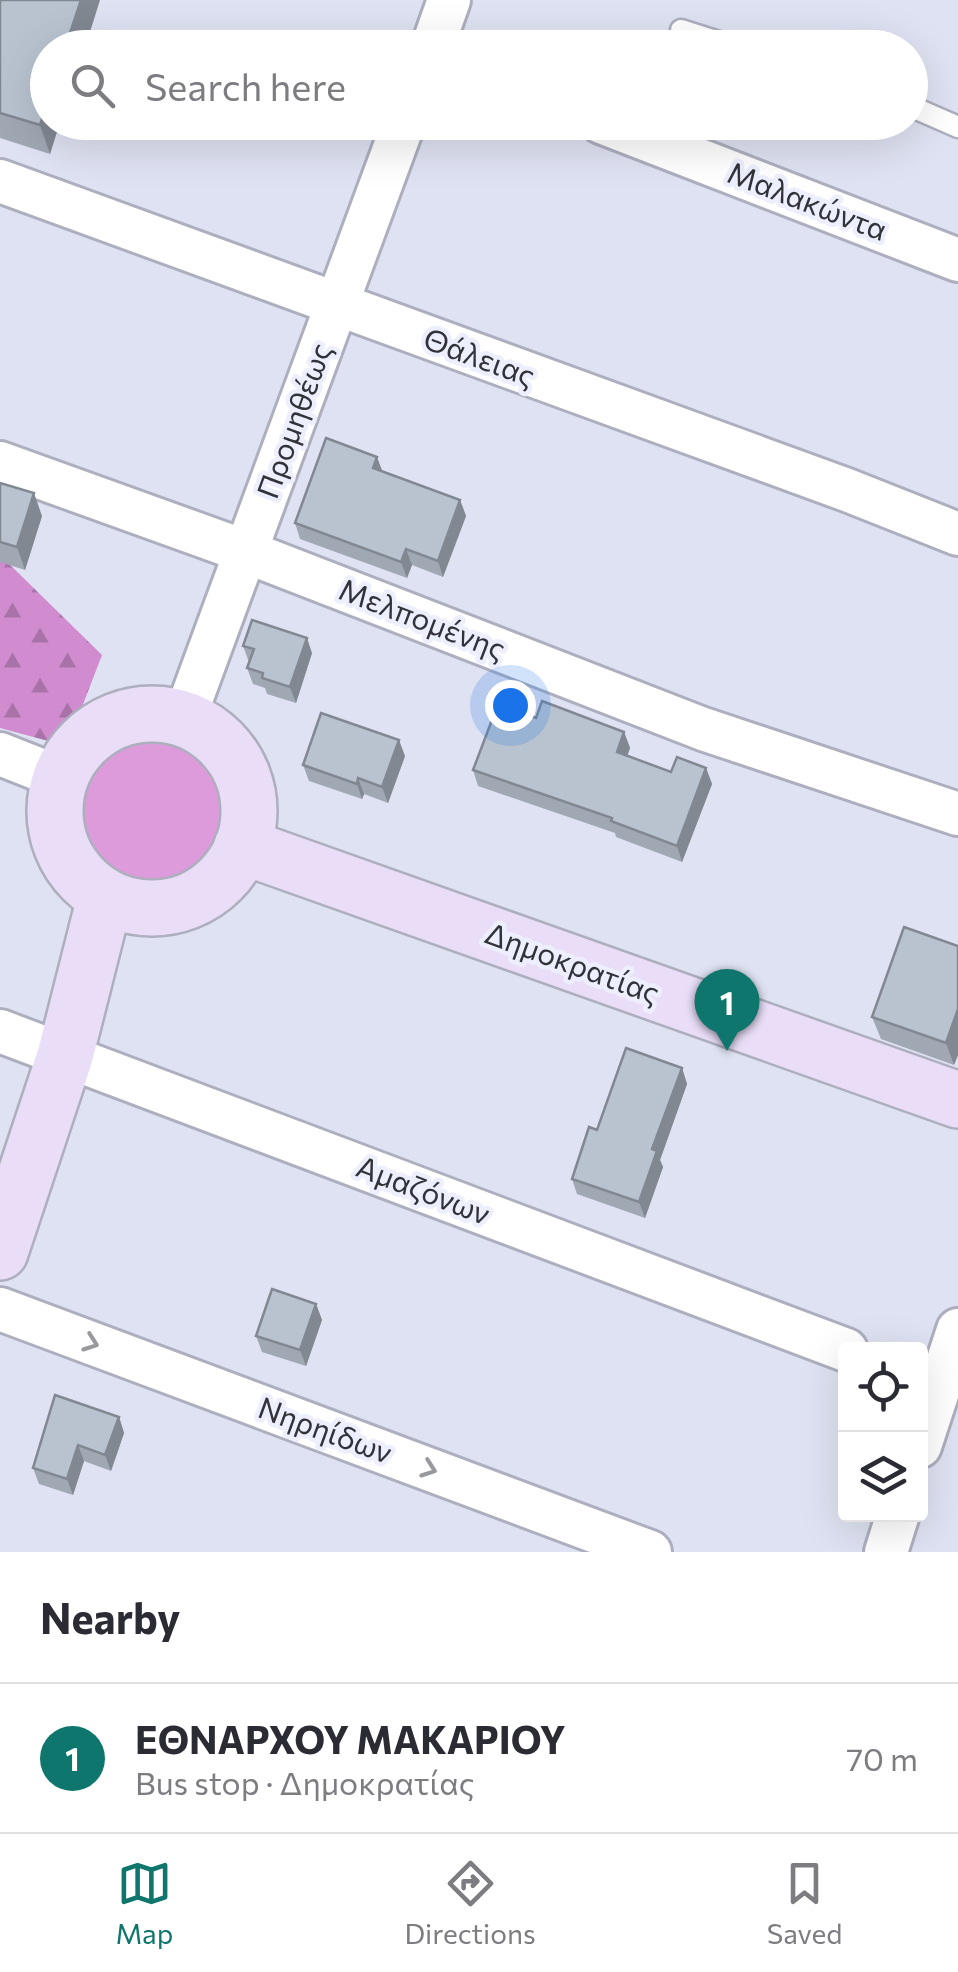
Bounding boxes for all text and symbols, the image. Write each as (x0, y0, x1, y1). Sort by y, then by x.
search box (30, 30, 928, 140)
icon: search (65, 58, 120, 113)
text: Search here (145, 62, 346, 109)
street label: Μαλακώντα (723, 152, 893, 247)
street label: Θάλειας (419, 318, 541, 393)
street label: Προμηθέως (247, 337, 338, 503)
street label: Μελπομένης (335, 569, 511, 666)
your location (485, 680, 536, 731)
street label: Δημοκρατίας (481, 913, 665, 1010)
pin: 1 (694, 968, 760, 1051)
street label: Αμαζόνων (352, 1146, 496, 1231)
one-way arrow (82, 1332, 99, 1352)
map controls (838, 1342, 928, 1522)
button: locate (838, 1342, 928, 1432)
street label: Νηρηίδων (254, 1387, 398, 1470)
button: layers (838, 1432, 928, 1522)
one-way arrow (419, 1457, 436, 1478)
text: Nearby (40, 1591, 180, 1643)
text: ΕΘΝΑΡΧΟΥ ΜΑΚΑΡΙΟΥ (135, 1715, 566, 1762)
text: 1 (65, 1738, 80, 1778)
text: 70 m (846, 1738, 918, 1778)
text: Bus stop · Δημοκρατίας (135, 1762, 475, 1802)
tab: Map (116, 1856, 173, 1950)
tab: Directions (404, 1856, 536, 1950)
tab: Saved (767, 1856, 842, 1950)

